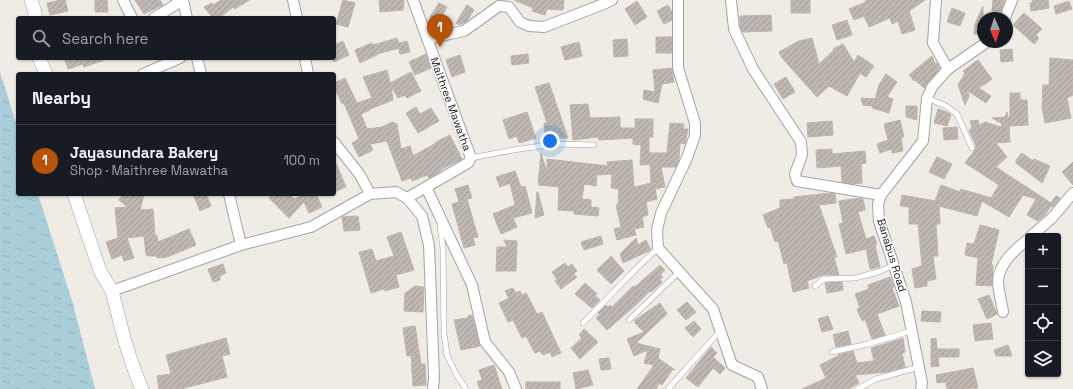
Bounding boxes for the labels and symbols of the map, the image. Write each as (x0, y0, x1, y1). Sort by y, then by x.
north arrow (977, 12, 1013, 48)
pin: 1 (427, 14, 453, 47)
street label: Maithree Mawatha (428, 55, 475, 153)
your location (540, 131, 560, 151)
street label: Banabus Road (874, 217, 910, 293)

